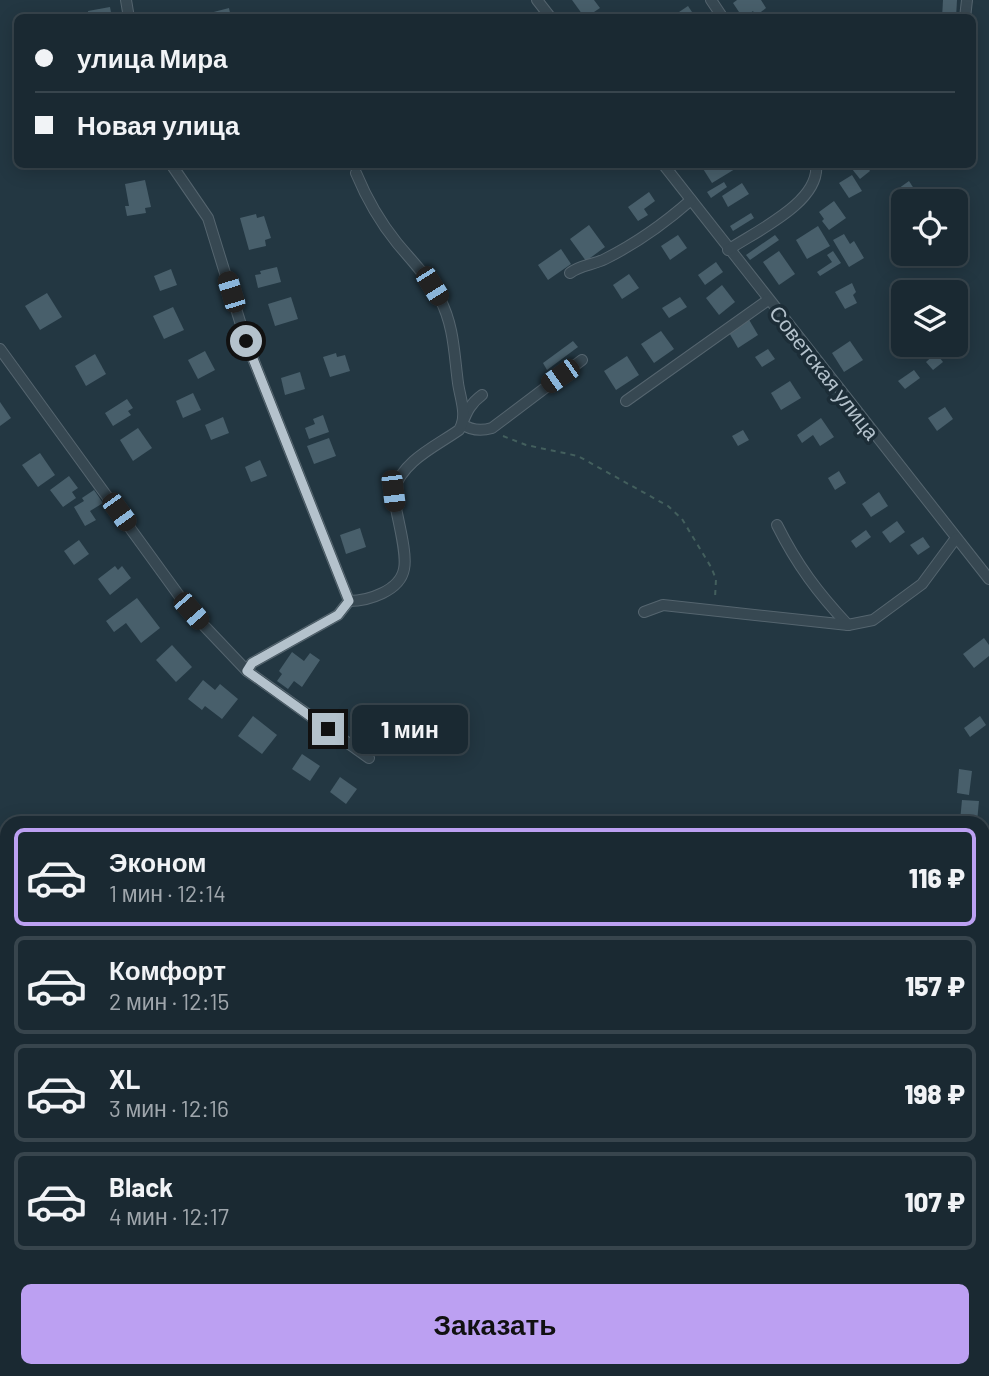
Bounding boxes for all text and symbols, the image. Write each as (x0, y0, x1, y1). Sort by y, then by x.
text: улица Мира (77, 42, 228, 73)
text: Новая улица (77, 109, 240, 140)
map controls (891, 189, 968, 357)
button: locate (891, 189, 968, 266)
car (412, 263, 453, 309)
car (215, 269, 248, 315)
button: layers (891, 280, 968, 357)
street label: Советская улица (765, 300, 885, 444)
route start (230, 325, 262, 357)
car (537, 355, 584, 397)
car (381, 469, 406, 513)
car (99, 489, 140, 535)
car (170, 588, 213, 634)
callout: 1 мин (352, 704, 468, 754)
route end (312, 713, 344, 745)
text: 1 мин (381, 715, 439, 743)
icon: car (25, 846, 88, 909)
text: Эконом (109, 846, 207, 877)
text: 116 ₽ (909, 862, 965, 893)
text: 1 мин · 12:14 (109, 879, 226, 907)
icon: car (25, 954, 88, 1017)
text: Комфорт (109, 954, 226, 985)
text: 157 ₽ (905, 970, 965, 1001)
text: 2 мин · 12:15 (109, 987, 229, 1015)
icon: car (25, 1062, 88, 1125)
text: XL (109, 1063, 140, 1094)
text: 198 ₽ (904, 1078, 965, 1109)
text: 3 мин · 12:16 (109, 1094, 229, 1122)
icon: car (25, 1170, 88, 1233)
text: Black (109, 1171, 173, 1202)
text: 107 ₽ (904, 1186, 965, 1217)
text: 4 мин · 12:17 (109, 1202, 229, 1230)
button: Заказать (21, 1284, 969, 1364)

